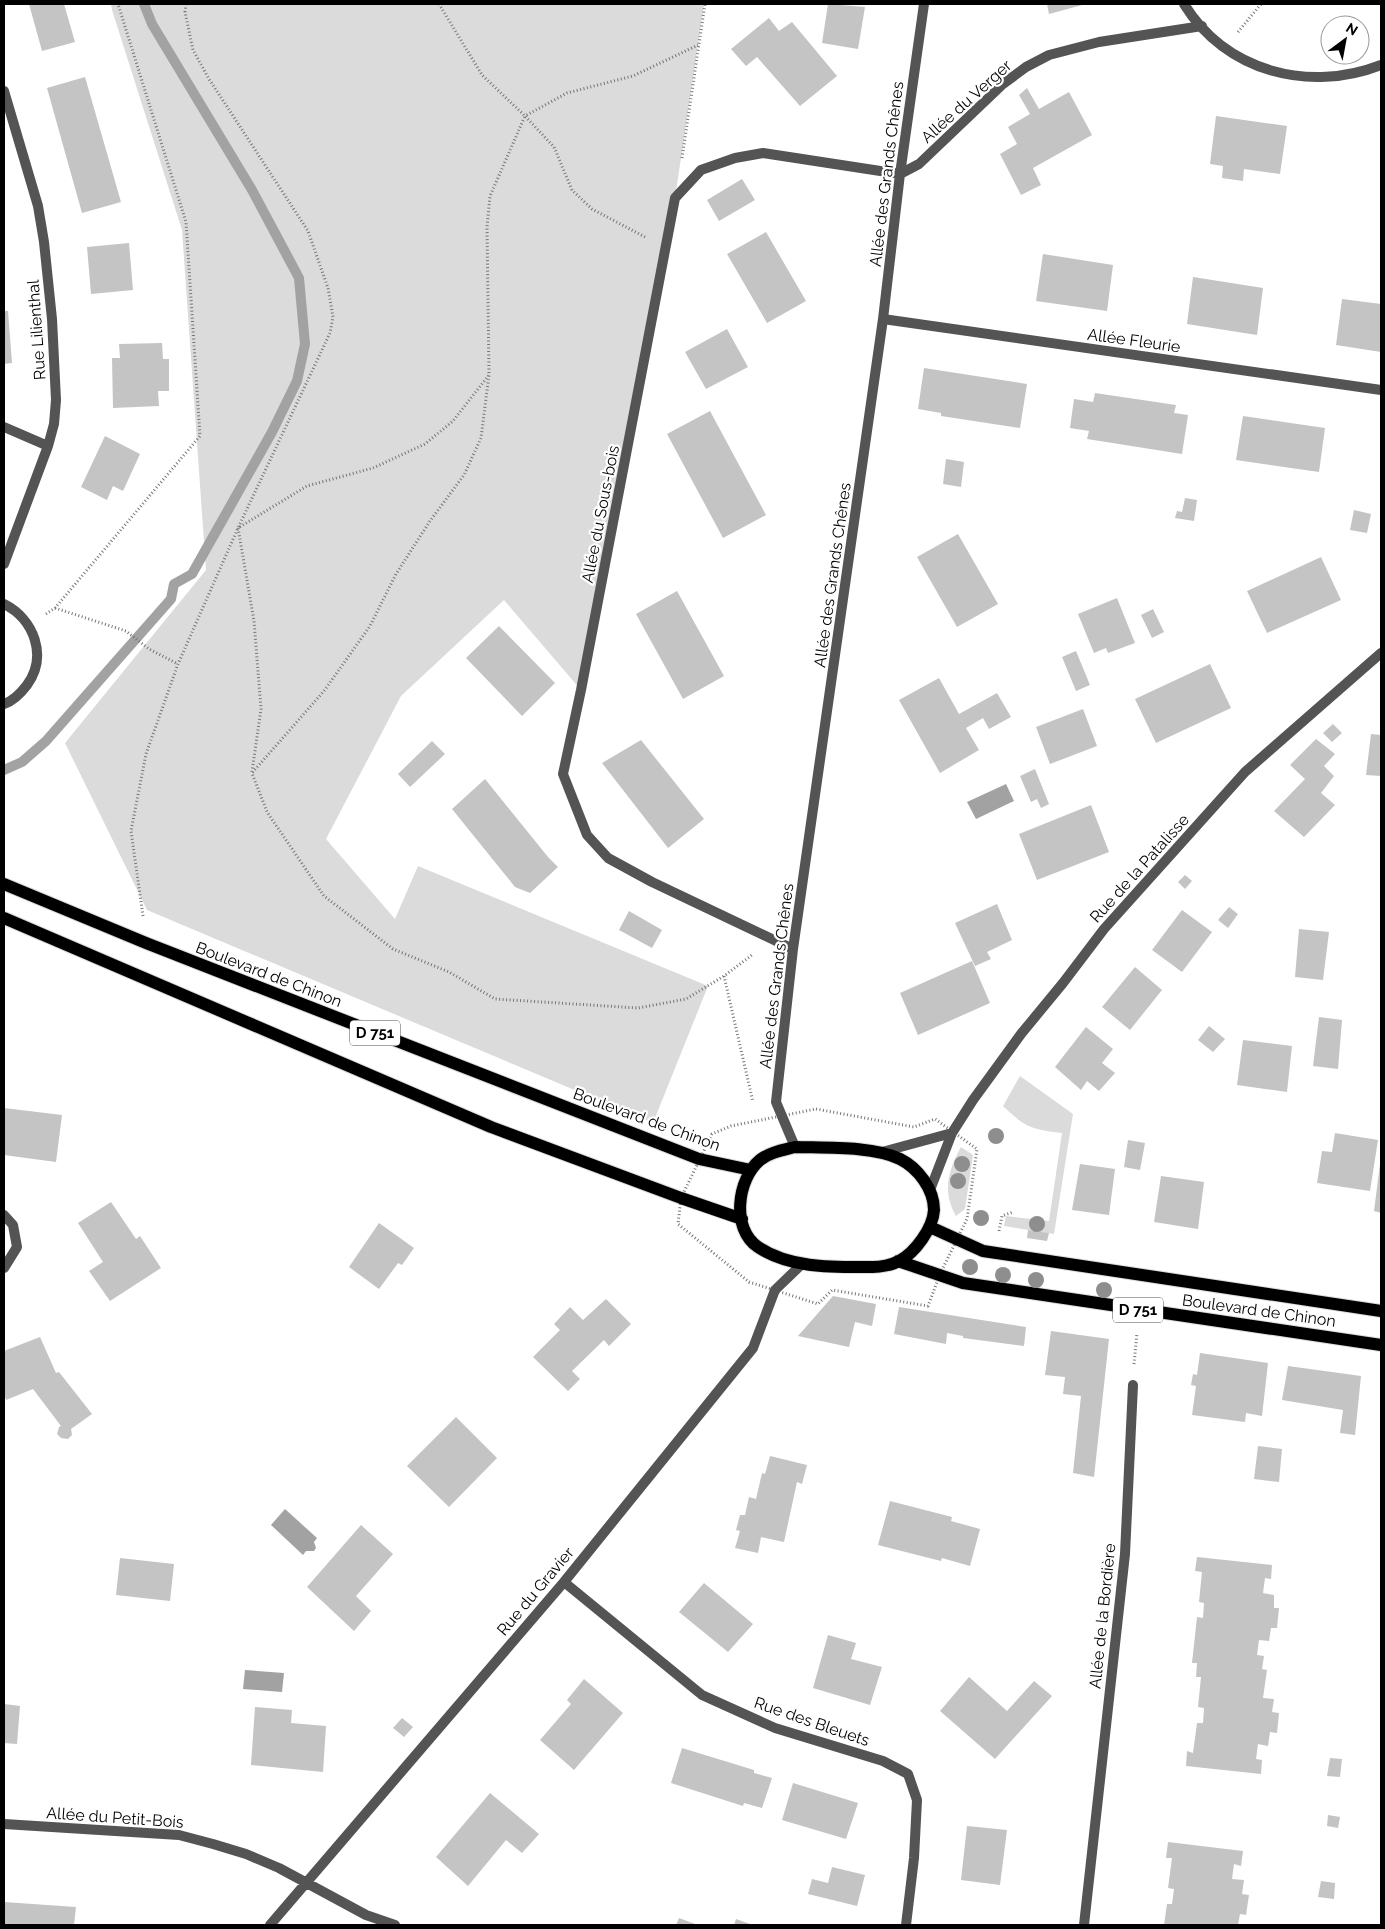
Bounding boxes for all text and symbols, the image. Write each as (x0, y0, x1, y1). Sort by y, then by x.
north arrow (1320, 15, 1370, 65)
text: N (1343, 19, 1361, 39)
street label: Allée du Verger (917, 56, 1016, 147)
street label: Allée des Grands Chênes (866, 80, 907, 268)
street label: Rue Lilienthal (23, 279, 49, 381)
street label: Allée Fleurie (1086, 325, 1182, 356)
street label: Allée du Sous-bois (578, 443, 623, 584)
street label: Allée des Grands Chênes (810, 481, 855, 669)
street label: Rue de la Patalisse (1086, 810, 1193, 926)
street label: Allée des Grands Chênes (756, 882, 797, 1070)
street label: Boulevard de Chinon (193, 938, 345, 1011)
road number: D 751 (350, 1020, 400, 1046)
street label: Boulevard de Chinon (571, 1084, 723, 1155)
street label: Boulevard de Chinon (1181, 1290, 1337, 1331)
road number: D 751 (1113, 1298, 1163, 1322)
street label: Allée de la Bordière (1085, 1542, 1120, 1690)
street label: Rue du Gravier (493, 1543, 578, 1639)
street label: Rue des Bleuets (752, 1693, 872, 1750)
street label: Allée du Petit-Bois (46, 1803, 184, 1832)

